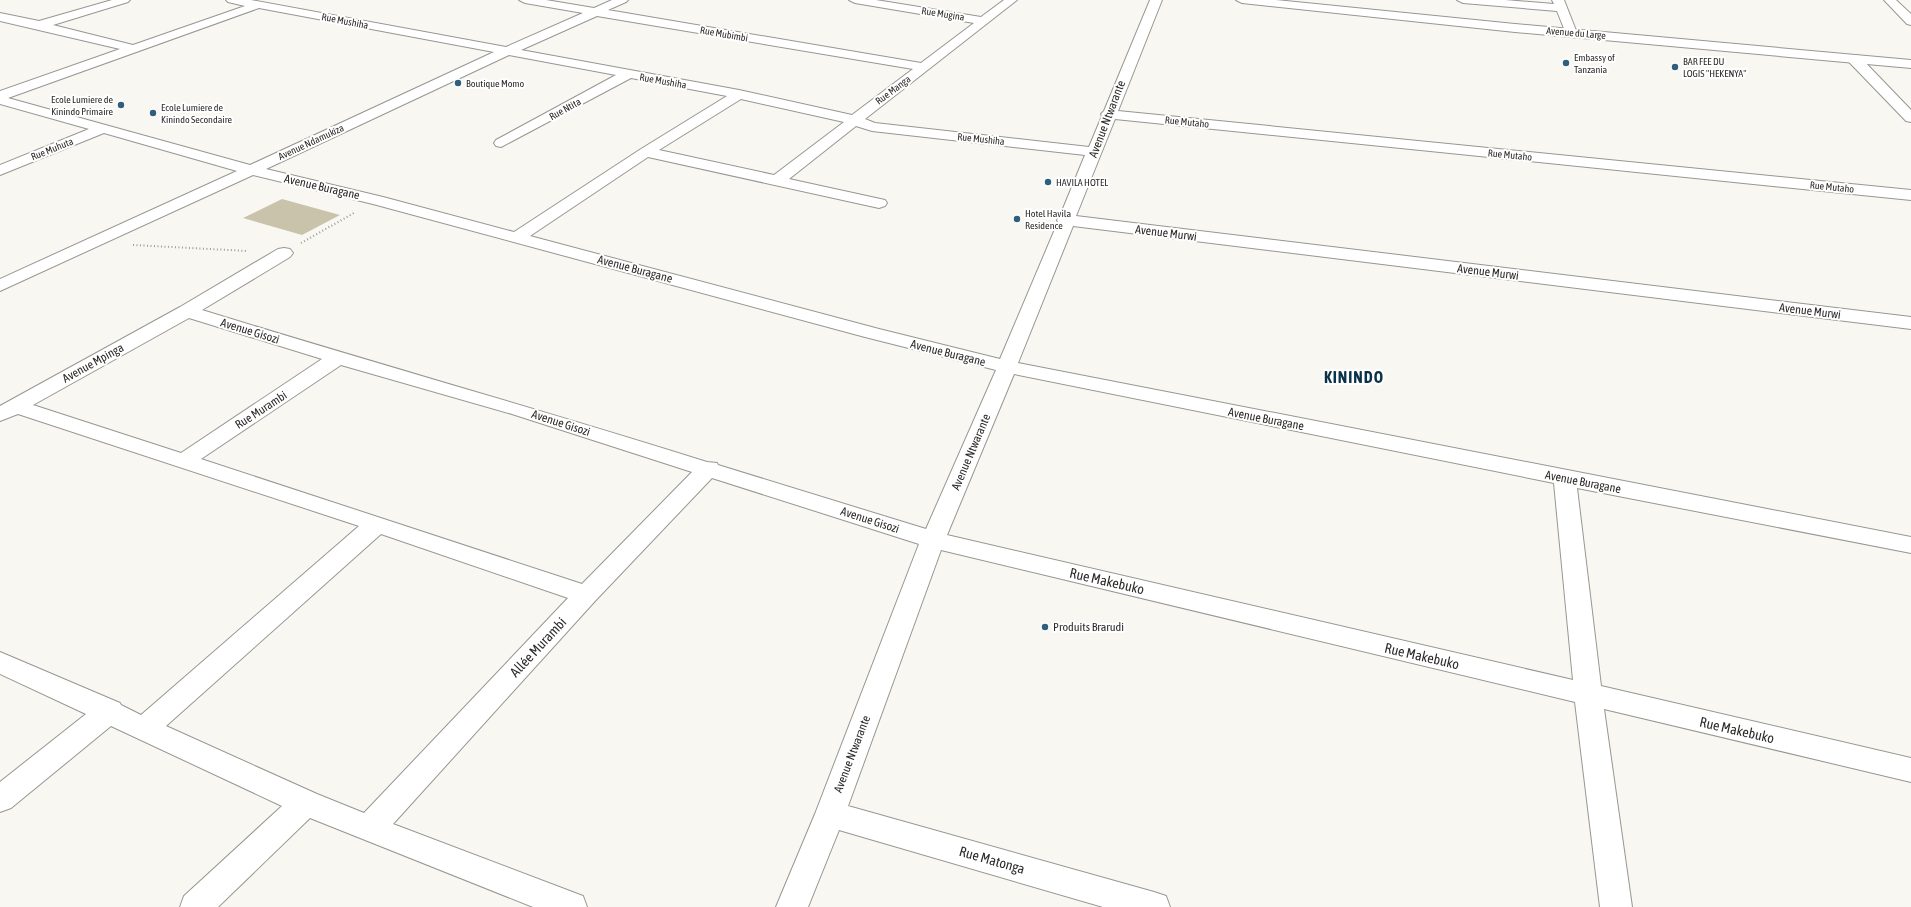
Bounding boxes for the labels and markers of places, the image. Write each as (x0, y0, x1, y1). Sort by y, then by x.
place label: Embassy of Tanzania (1574, 52, 1615, 75)
place label: BAR FEE DU LOGIS "HEKENYA" (1683, 56, 1746, 79)
marker: Embassy of Tanzania (1561, 58, 1571, 68)
marker: BAR FEE DU LOGIS "HEKENYA" (1670, 62, 1680, 72)
marker: Boutique Momo (453, 78, 463, 88)
place label: Boutique Momo (466, 78, 525, 89)
place label: Ecole Lumiere de Kinindo Primaire (51, 94, 113, 117)
marker: Ecole Lumiere de Kinindo Primaire (116, 100, 126, 110)
place label: Ecole Lumiere de Kinindo Secondaire (161, 102, 233, 125)
marker: Ecole Lumiere de Kinindo Secondaire (148, 108, 158, 118)
marker: HAVILA HOTEL (1043, 177, 1053, 187)
place label: HAVILA HOTEL (1056, 177, 1108, 188)
place label: Hotel Havila Residence (1025, 208, 1071, 231)
marker: Hotel Havila Residence (1012, 214, 1022, 224)
place label: Produits Brarudi (1053, 620, 1124, 634)
marker: Produits Brarudi (1040, 622, 1050, 632)

